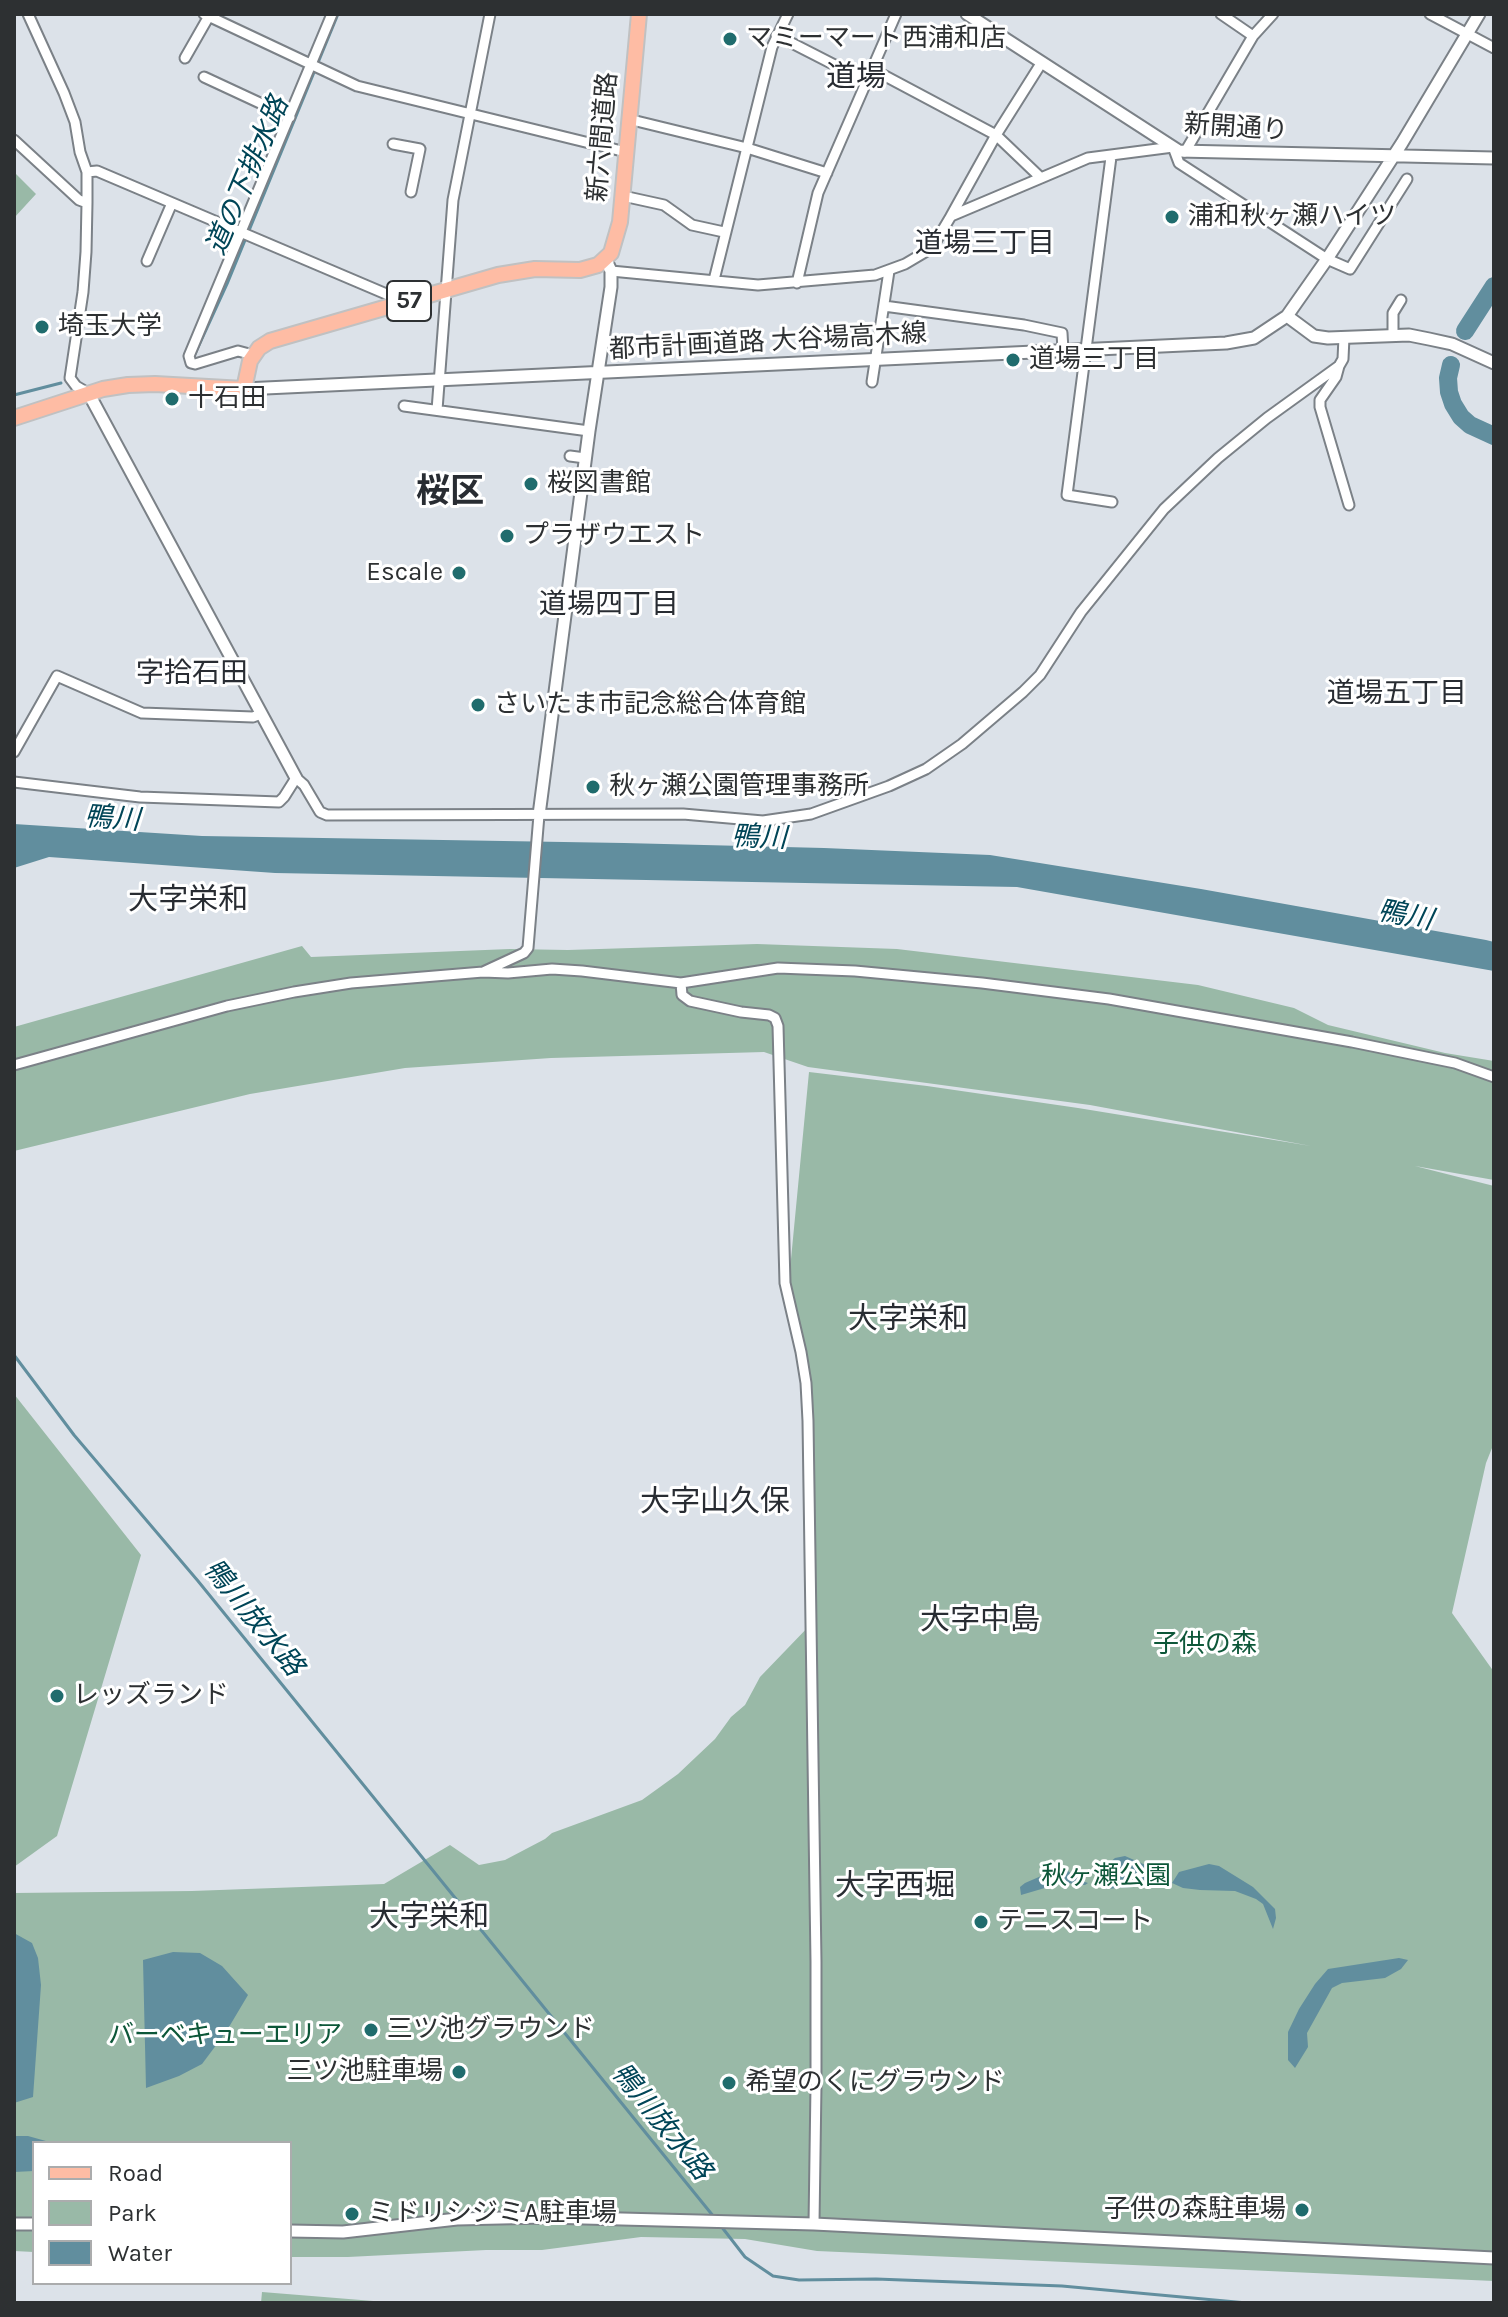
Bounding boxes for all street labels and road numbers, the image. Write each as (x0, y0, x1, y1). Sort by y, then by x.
street label: 新六間道路 (582, 71, 624, 203)
street label: 新開通り (1183, 109, 1289, 147)
road number: 57 (387, 281, 431, 321)
street label: 都市計画道路 大谷場高木線 (608, 318, 928, 366)

